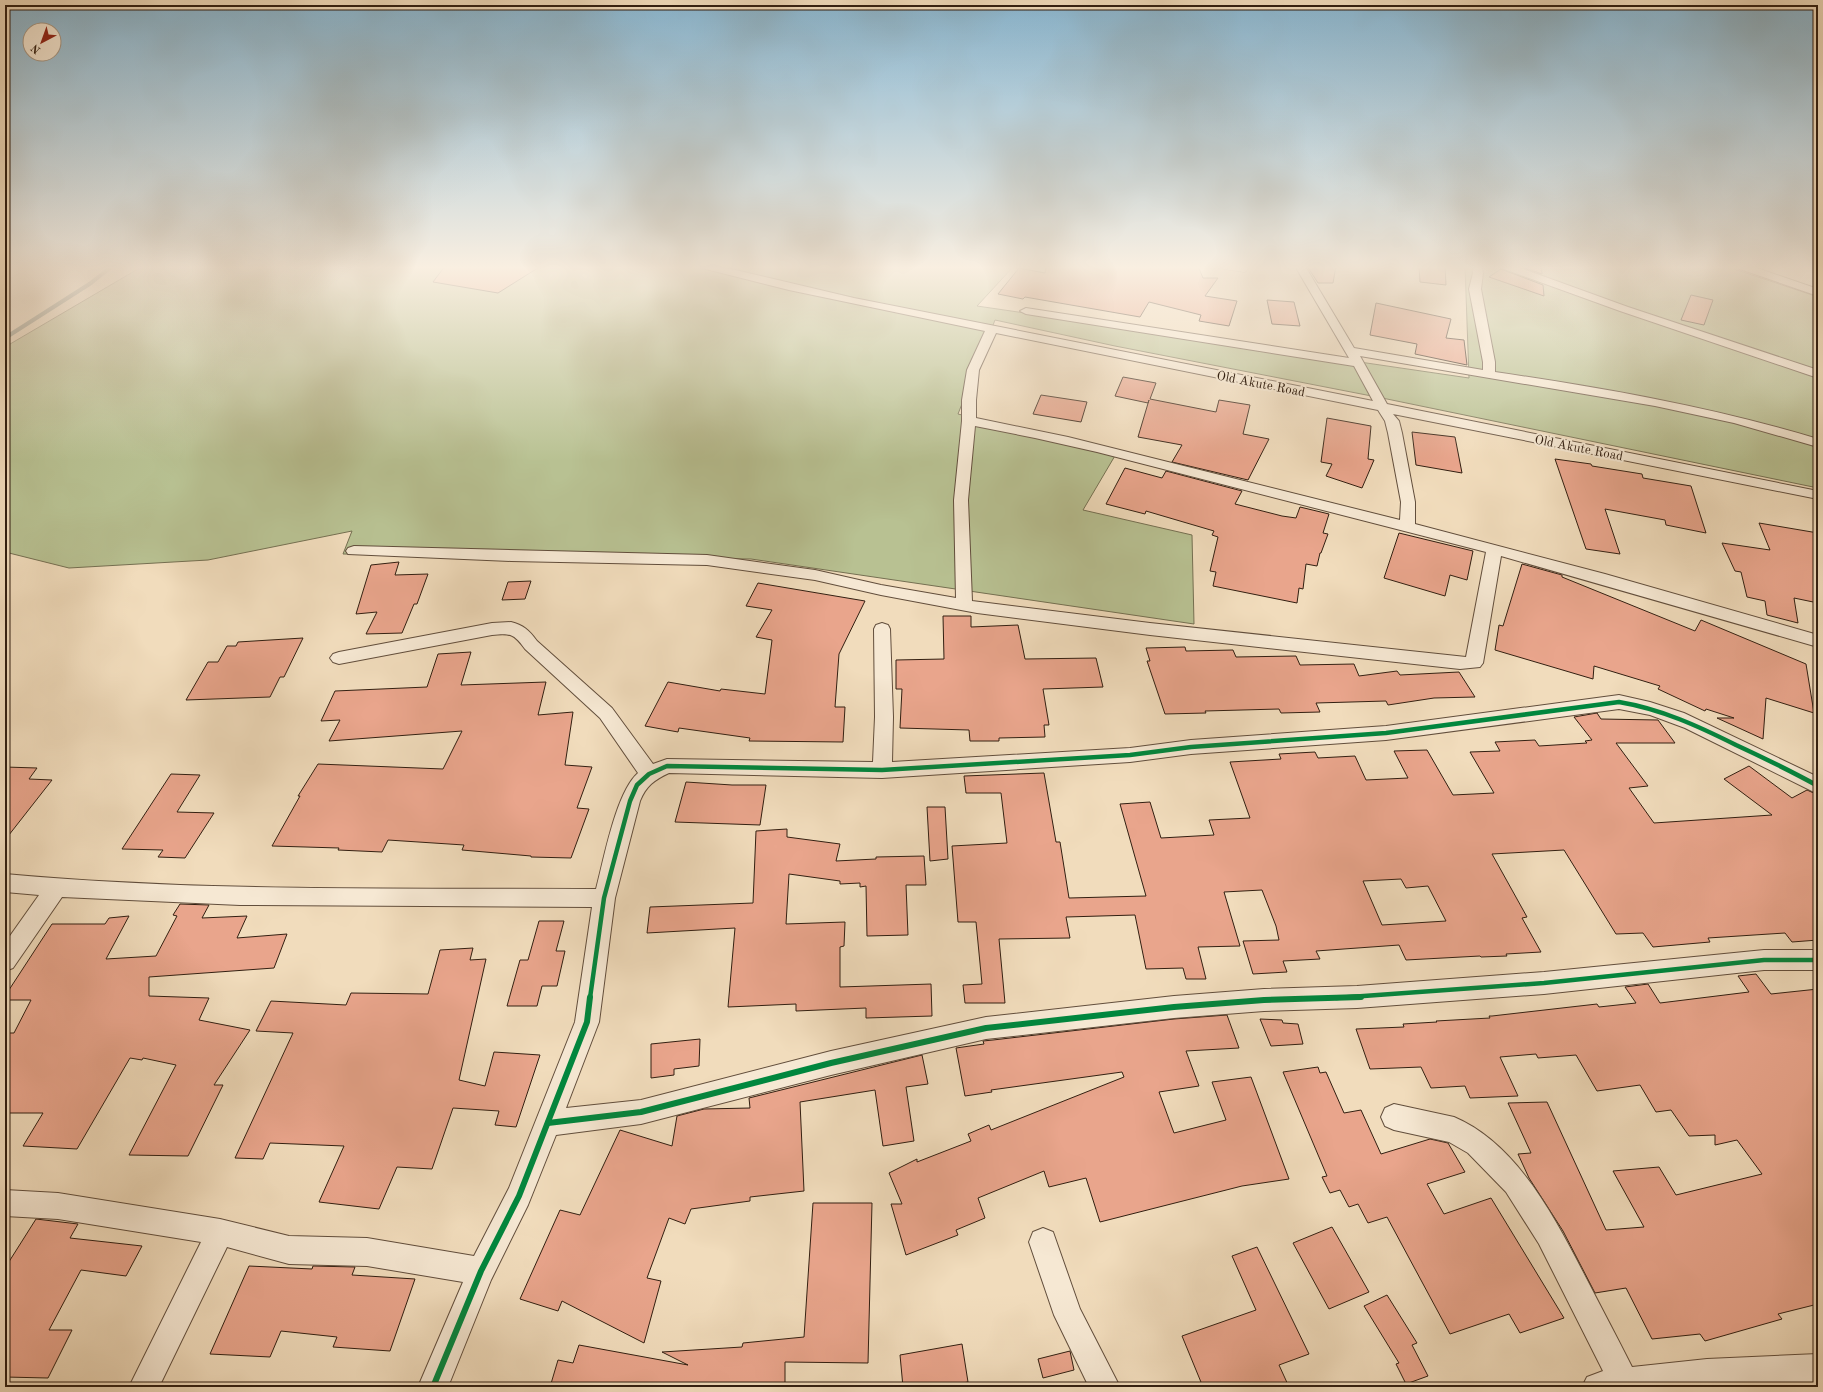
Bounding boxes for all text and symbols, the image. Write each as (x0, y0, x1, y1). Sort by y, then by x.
north arrow (22, 22, 62, 62)
text: N (29, 41, 43, 55)
street label: Old Akute Road (1215, 370, 1306, 399)
street label: Old Akute Road (1533, 434, 1624, 463)

